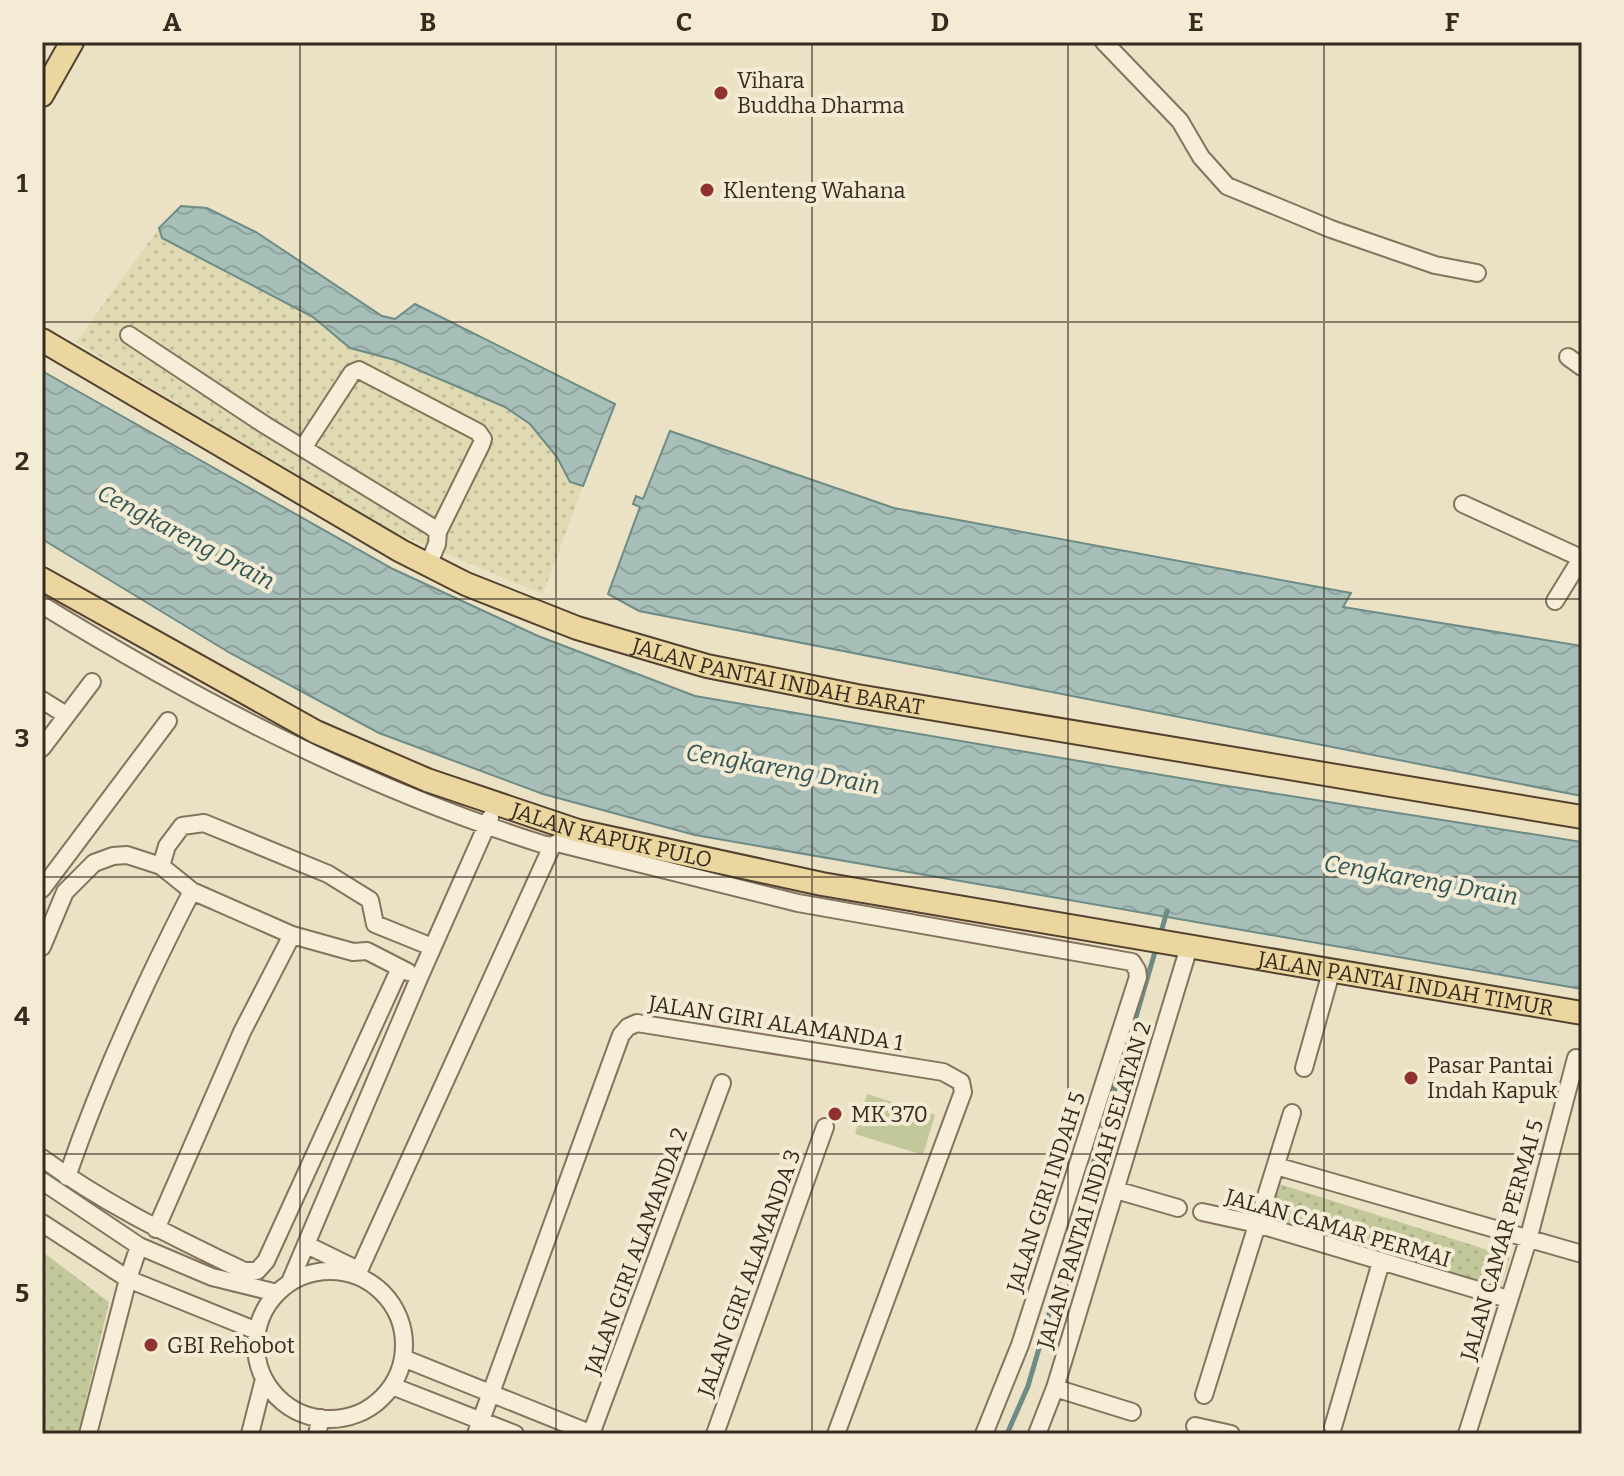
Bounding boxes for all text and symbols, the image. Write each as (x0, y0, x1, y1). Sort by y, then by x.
text: A (163, 7, 182, 38)
text: B (420, 7, 436, 38)
text: C (676, 7, 692, 38)
text: D (931, 7, 949, 38)
text: E (1188, 7, 1204, 38)
text: F (1445, 7, 1460, 38)
place label: Vihara Buddha Dharma (737, 67, 905, 119)
marker: Vihara Buddha Dharma (712, 84, 730, 102)
text: 1 (16, 168, 28, 199)
place label: Klenteng Wahana (723, 177, 906, 204)
marker: Klenteng Wahana (698, 181, 716, 199)
text: 2 (15, 446, 29, 477)
water label: Cengkareng Drain (93, 479, 279, 595)
street label: JALAN PANTAI INDAH BARAT (628, 631, 926, 721)
text: 3 (15, 723, 29, 754)
water label: Cengkareng Drain (684, 738, 882, 800)
street label: JALAN KAPUK PULO (507, 796, 714, 873)
water label: Cengkareng Drain (1322, 849, 1520, 911)
street label: JALAN PANTAI INDAH TIMUR (1255, 945, 1556, 1022)
street label: JALAN GIRI ALAMANDA 1 (646, 989, 905, 1056)
text: 4 (14, 1001, 30, 1032)
street label: JALAN PANTAI INDAH SELATAN 2 (1031, 1018, 1157, 1353)
place label: Pasar Pantai Indah Kapuk (1427, 1052, 1558, 1104)
marker: Pasar Pantai Indah Kapuk (1402, 1069, 1420, 1087)
street label: JALAN GIRI INDAH 5 (1001, 1088, 1091, 1297)
place label: MK 370 (851, 1101, 928, 1128)
marker: MK 370 (826, 1105, 844, 1123)
street label: JALAN CAMAR PERMAI 5 (1454, 1117, 1549, 1364)
street label: JALAN GIRI ALAMANDA 2 (578, 1124, 693, 1379)
street label: JALAN GIRI ALAMANDA 3 (691, 1146, 806, 1401)
street label: JALAN CAMAR PERMAI (1221, 1183, 1454, 1273)
text: 5 (15, 1278, 29, 1309)
place label: GBI Rehobot (167, 1332, 295, 1359)
marker: GBI Rehobot (142, 1336, 160, 1354)

